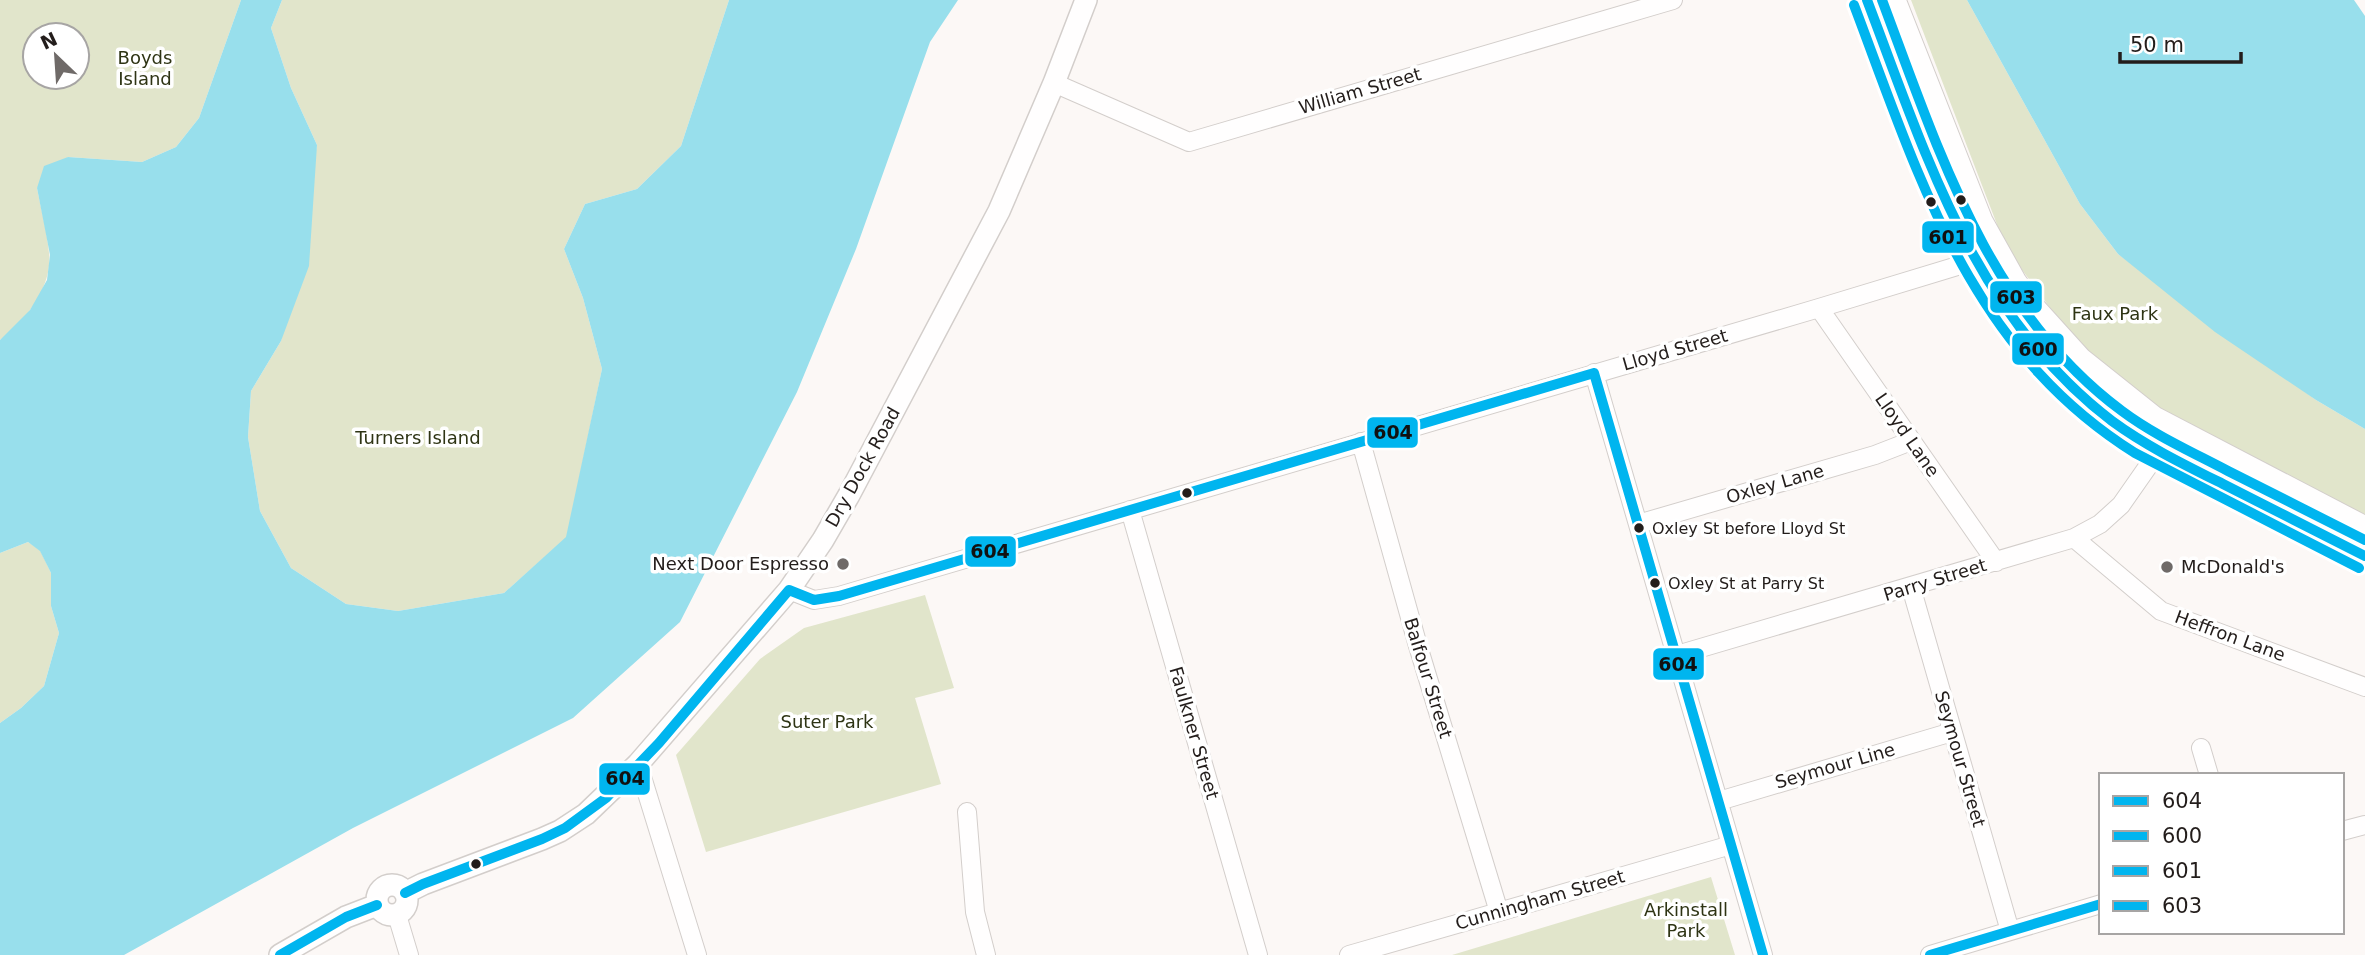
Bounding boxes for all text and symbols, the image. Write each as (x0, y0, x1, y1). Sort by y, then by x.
north arrow (21, 21, 91, 91)
scale bar (2120, 21, 2241, 65)
text: N (37, 27, 61, 54)
text: 50 m (2130, 33, 2184, 57)
park label: Boyds Island (118, 47, 172, 89)
street label: William Street (1296, 63, 1424, 118)
unlabelled marker (1954, 193, 1968, 207)
unlabelled marker (1924, 195, 1938, 209)
line badge: 601 (1921, 220, 1975, 254)
text: 601 (1928, 226, 1968, 248)
line badge: 603 (1989, 280, 2043, 314)
text: 603 (1996, 286, 2036, 308)
park label: Faux Park (2072, 303, 2159, 324)
street label: Lloyd Street (1620, 324, 1730, 375)
line badge: 600 (2011, 332, 2065, 366)
text: 600 (2018, 338, 2058, 360)
street label: Lloyd Lane (1871, 389, 1944, 481)
street label: Dry Dock Road (821, 403, 904, 530)
line badge: 604 (1366, 416, 1419, 449)
text: 604 (1373, 421, 1413, 443)
park label: Turners Island (354, 427, 481, 448)
street label: Oxley Lane (1724, 460, 1826, 508)
unlabelled marker (1180, 486, 1194, 500)
place label: Oxley St before Lloyd St (1652, 519, 1845, 538)
marker: Oxley St before Lloyd St (1632, 521, 1646, 535)
line badge: 604 (964, 535, 1017, 568)
text: 604 (970, 540, 1010, 562)
place label: Next Door Espresso (652, 553, 829, 574)
street label: Parry Street (1881, 554, 1989, 605)
marker: Next Door Espresso (835, 556, 851, 572)
place label: McDonald's (2181, 556, 2285, 577)
marker: McDonald's (2159, 559, 2175, 575)
place label: Oxley St at Parry St (1668, 574, 1824, 593)
marker: Oxley St at Parry St (1648, 576, 1662, 590)
street label: Heffron Lane (2172, 606, 2288, 665)
street label: Balfour Street (1400, 615, 1457, 741)
line badge: 604 (1652, 647, 1705, 681)
text: 604 (1658, 653, 1698, 675)
street label: Faulkner Street (1166, 664, 1223, 802)
street label: Seymour Street (1931, 688, 1990, 829)
park label: Suter Park (781, 711, 874, 732)
street label: Seymour Line (1772, 738, 1897, 793)
line badge: 604 (598, 762, 651, 796)
text: 604 (605, 767, 645, 789)
legend (2099, 773, 2344, 934)
text: 604 (2162, 789, 2202, 813)
text: 600 (2162, 824, 2202, 848)
unlabelled marker (469, 857, 483, 871)
text: 601 (2162, 859, 2202, 883)
street label: Cunningham Street (1453, 865, 1627, 934)
text: 603 (2162, 894, 2202, 918)
park label: Arkinstall Park (1644, 899, 1728, 941)

